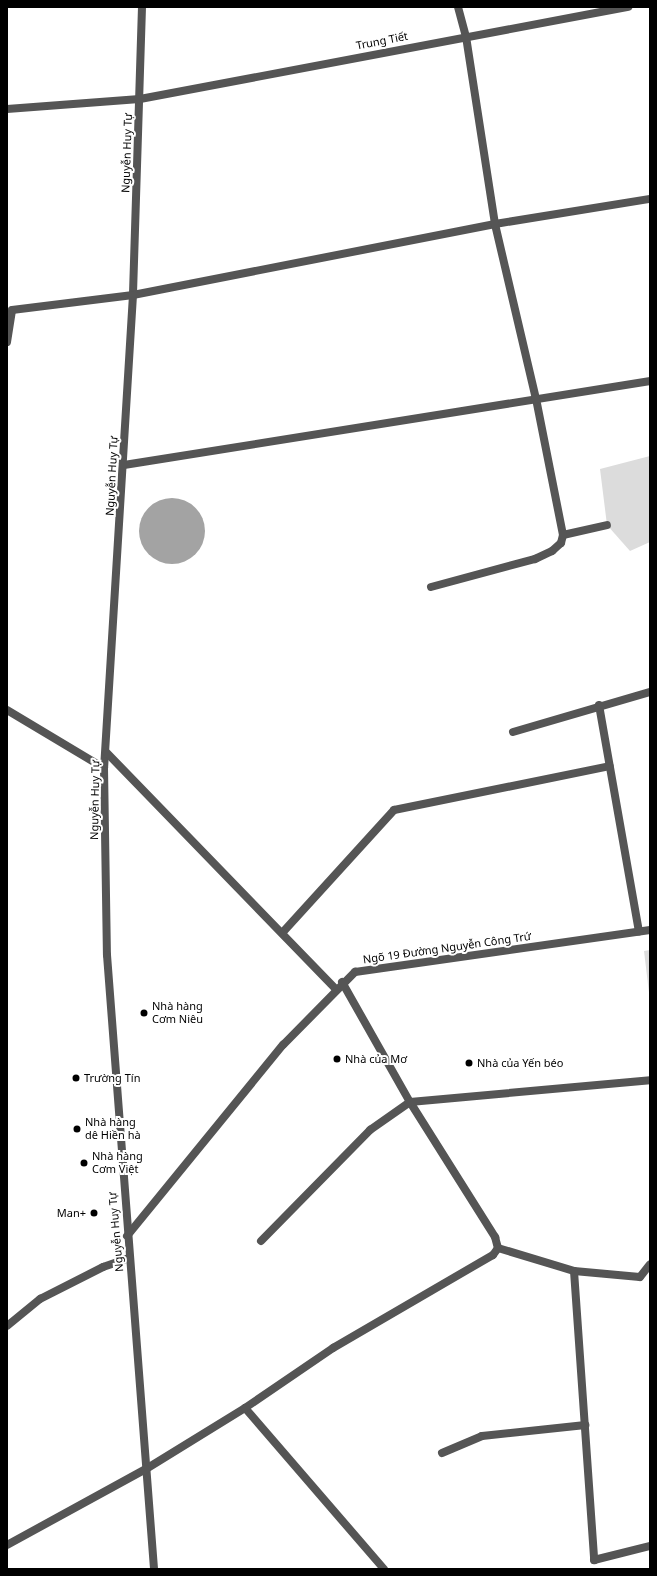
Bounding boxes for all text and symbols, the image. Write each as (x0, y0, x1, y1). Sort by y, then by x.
street label: Trung Tiết (355, 30, 409, 52)
street label: Nguyễn Huy Tự (119, 113, 135, 193)
street label: Nguyễn Huy Tự (103, 436, 121, 516)
street label: Nguyễn Huy Tự (88, 760, 102, 840)
street label: Ngõ 19 Đường Nguyễn Công Trứ (362, 930, 532, 966)
place label: Nhà hàng Cơm Niêu (152, 1000, 203, 1026)
marker: Nhà hàng Cơm Niêu (139, 1008, 149, 1018)
place label: Nhà của Mơ (345, 1052, 407, 1066)
marker: Nhà của Mơ (332, 1054, 342, 1064)
place label: Nhà của Yến béo (477, 1056, 563, 1070)
marker: Nhà của Yến béo (464, 1058, 474, 1068)
place label: Trường Tín (84, 1071, 140, 1085)
marker: Trường Tín (71, 1073, 81, 1083)
place label: Nhà hàng dê Hiền hà (85, 1116, 141, 1142)
marker: Nhà hàng dê Hiền hà (72, 1124, 82, 1134)
place label: Nhà hàng Cơm Việt (92, 1150, 143, 1176)
marker: Nhà hàng Cơm Việt (79, 1158, 89, 1168)
street label: Nguyễn Huy Tự (106, 1192, 126, 1272)
place label: Man+ (57, 1206, 86, 1220)
marker: Man+ (89, 1208, 99, 1218)

